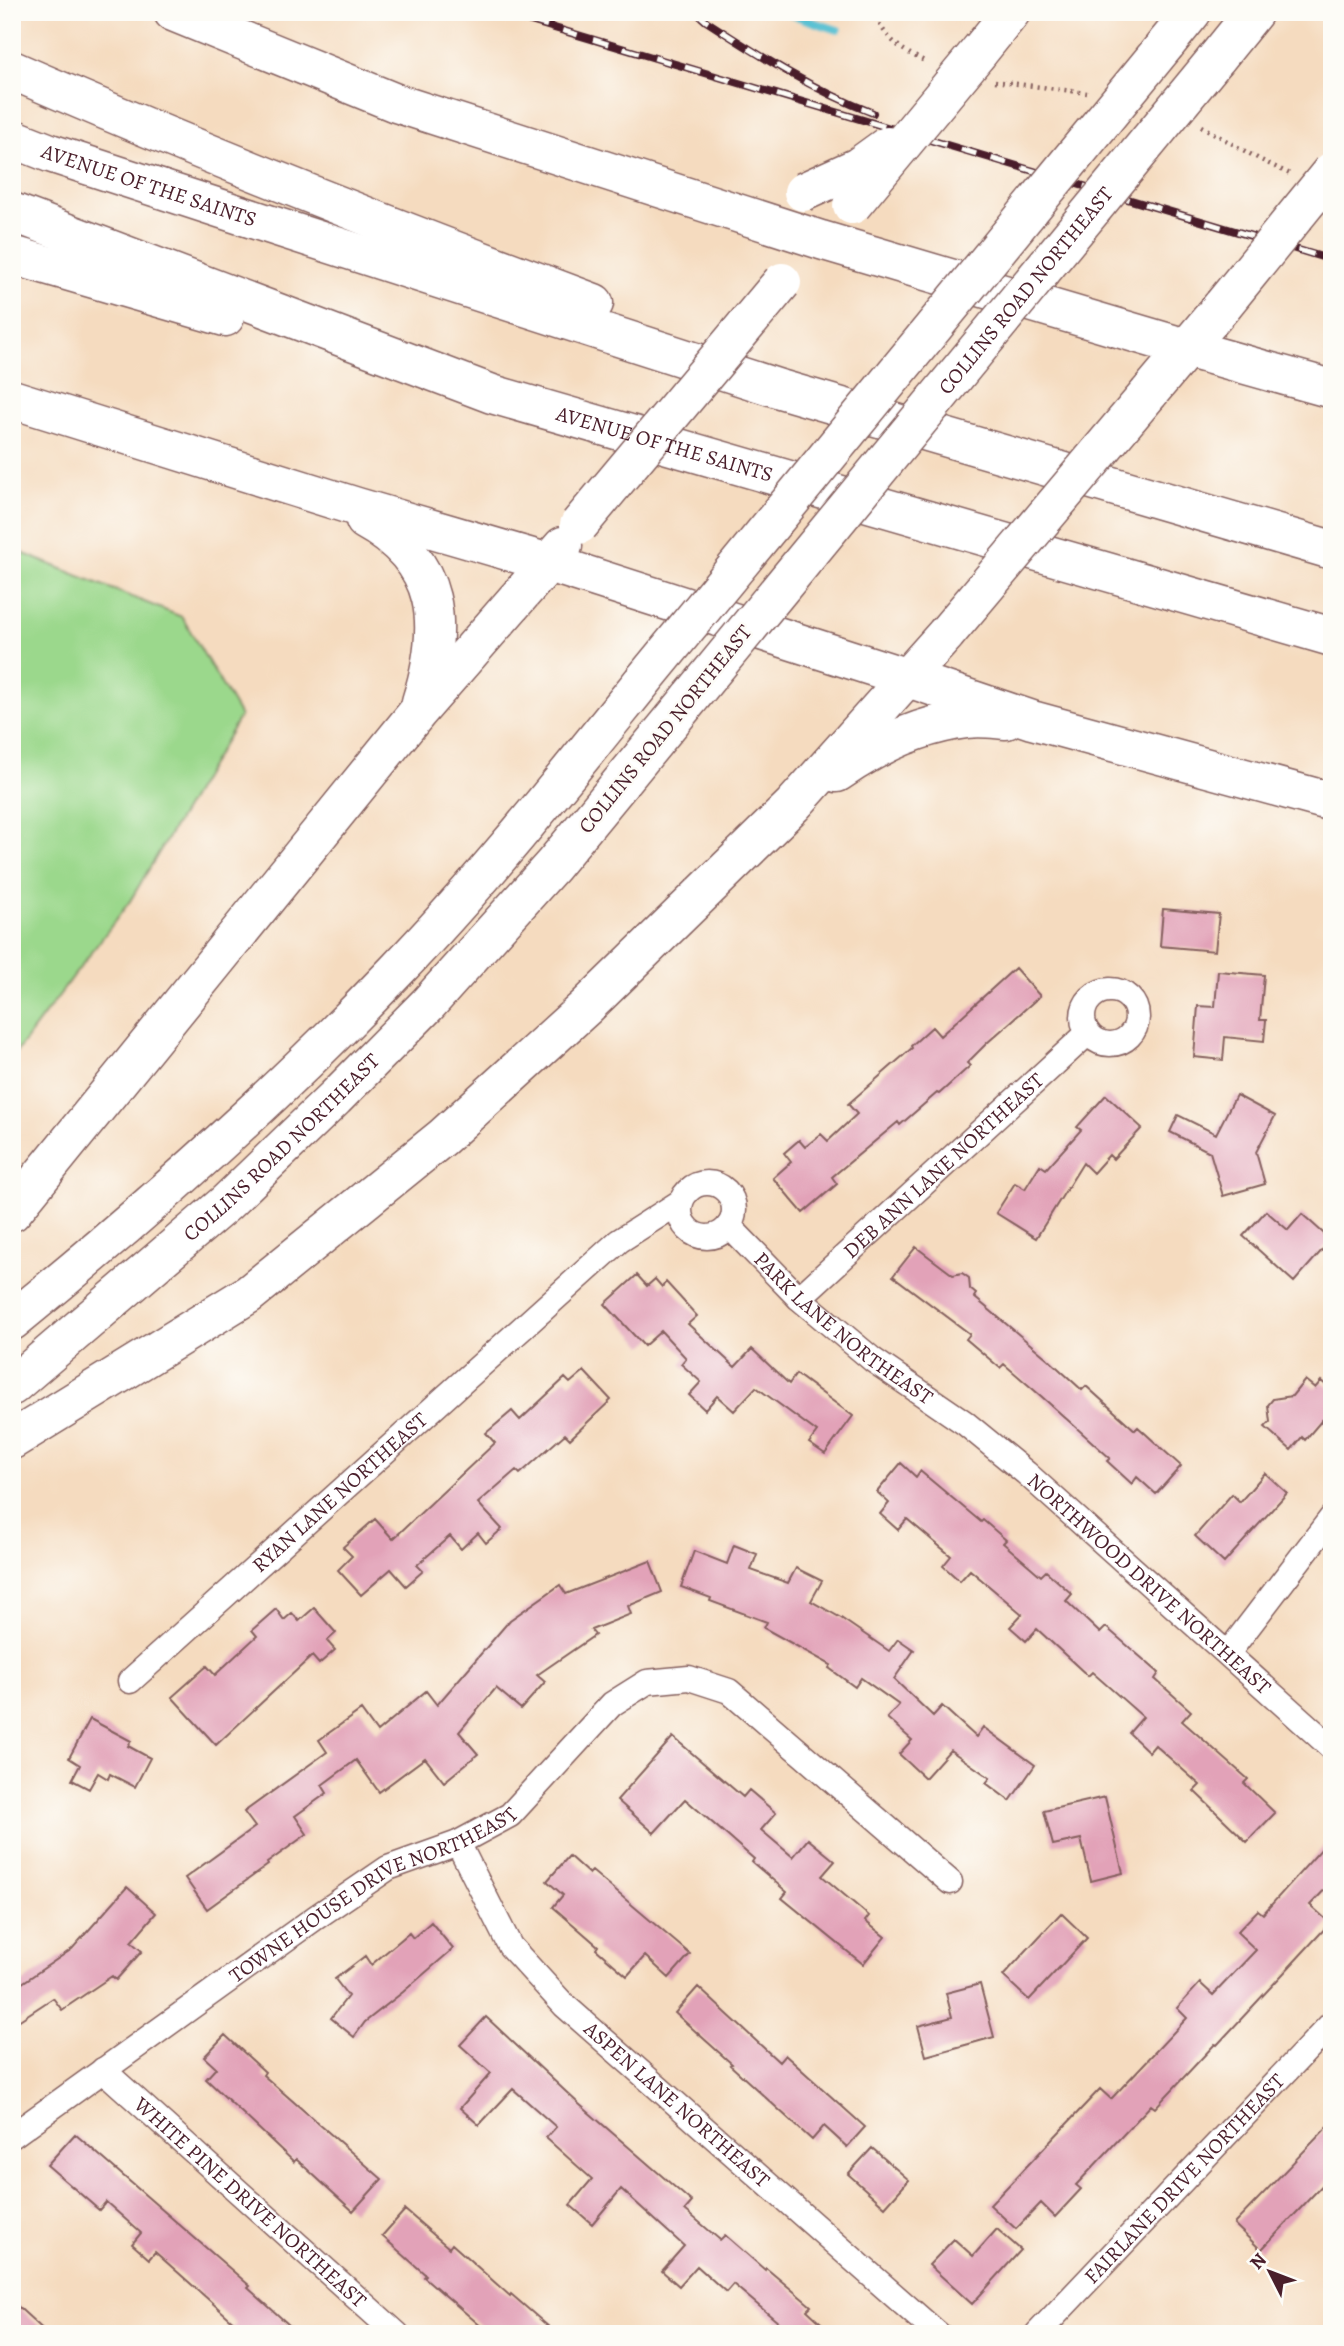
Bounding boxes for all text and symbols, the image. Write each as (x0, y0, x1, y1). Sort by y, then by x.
street label: AVENUE OF THE SAINTS (36, 137, 260, 233)
street label: COLLINS ROAD NORTHEAST (932, 180, 1120, 400)
street label: AVENUE OF THE SAINTS (552, 399, 776, 489)
street label: COLLINS ROAD NORTHEAST (572, 618, 758, 839)
street label: COLLINS ROAD NORTHEAST (177, 1047, 386, 1248)
street label: DEB ANN LANE NORTHEAST (837, 1066, 1050, 1265)
street label: PARK LANE NORTHEAST (748, 1246, 939, 1411)
street label: RYAN LANE NORTHEAST (246, 1406, 434, 1579)
street label: NORTHWOOD DRIVE NORTHEAST (1021, 1467, 1277, 1701)
street label: TOWNE HOUSE DRIVE NORTHEAST (224, 1801, 525, 1989)
street label: ASPEN LANE NORTHEAST (577, 2014, 776, 2194)
street label: FAIRLANE DRIVE NORTHEAST (1078, 2069, 1290, 2287)
street label: WHITE PINE DRIVE NORTHEAST (127, 2090, 373, 2314)
north arrow (1236, 2238, 1306, 2308)

